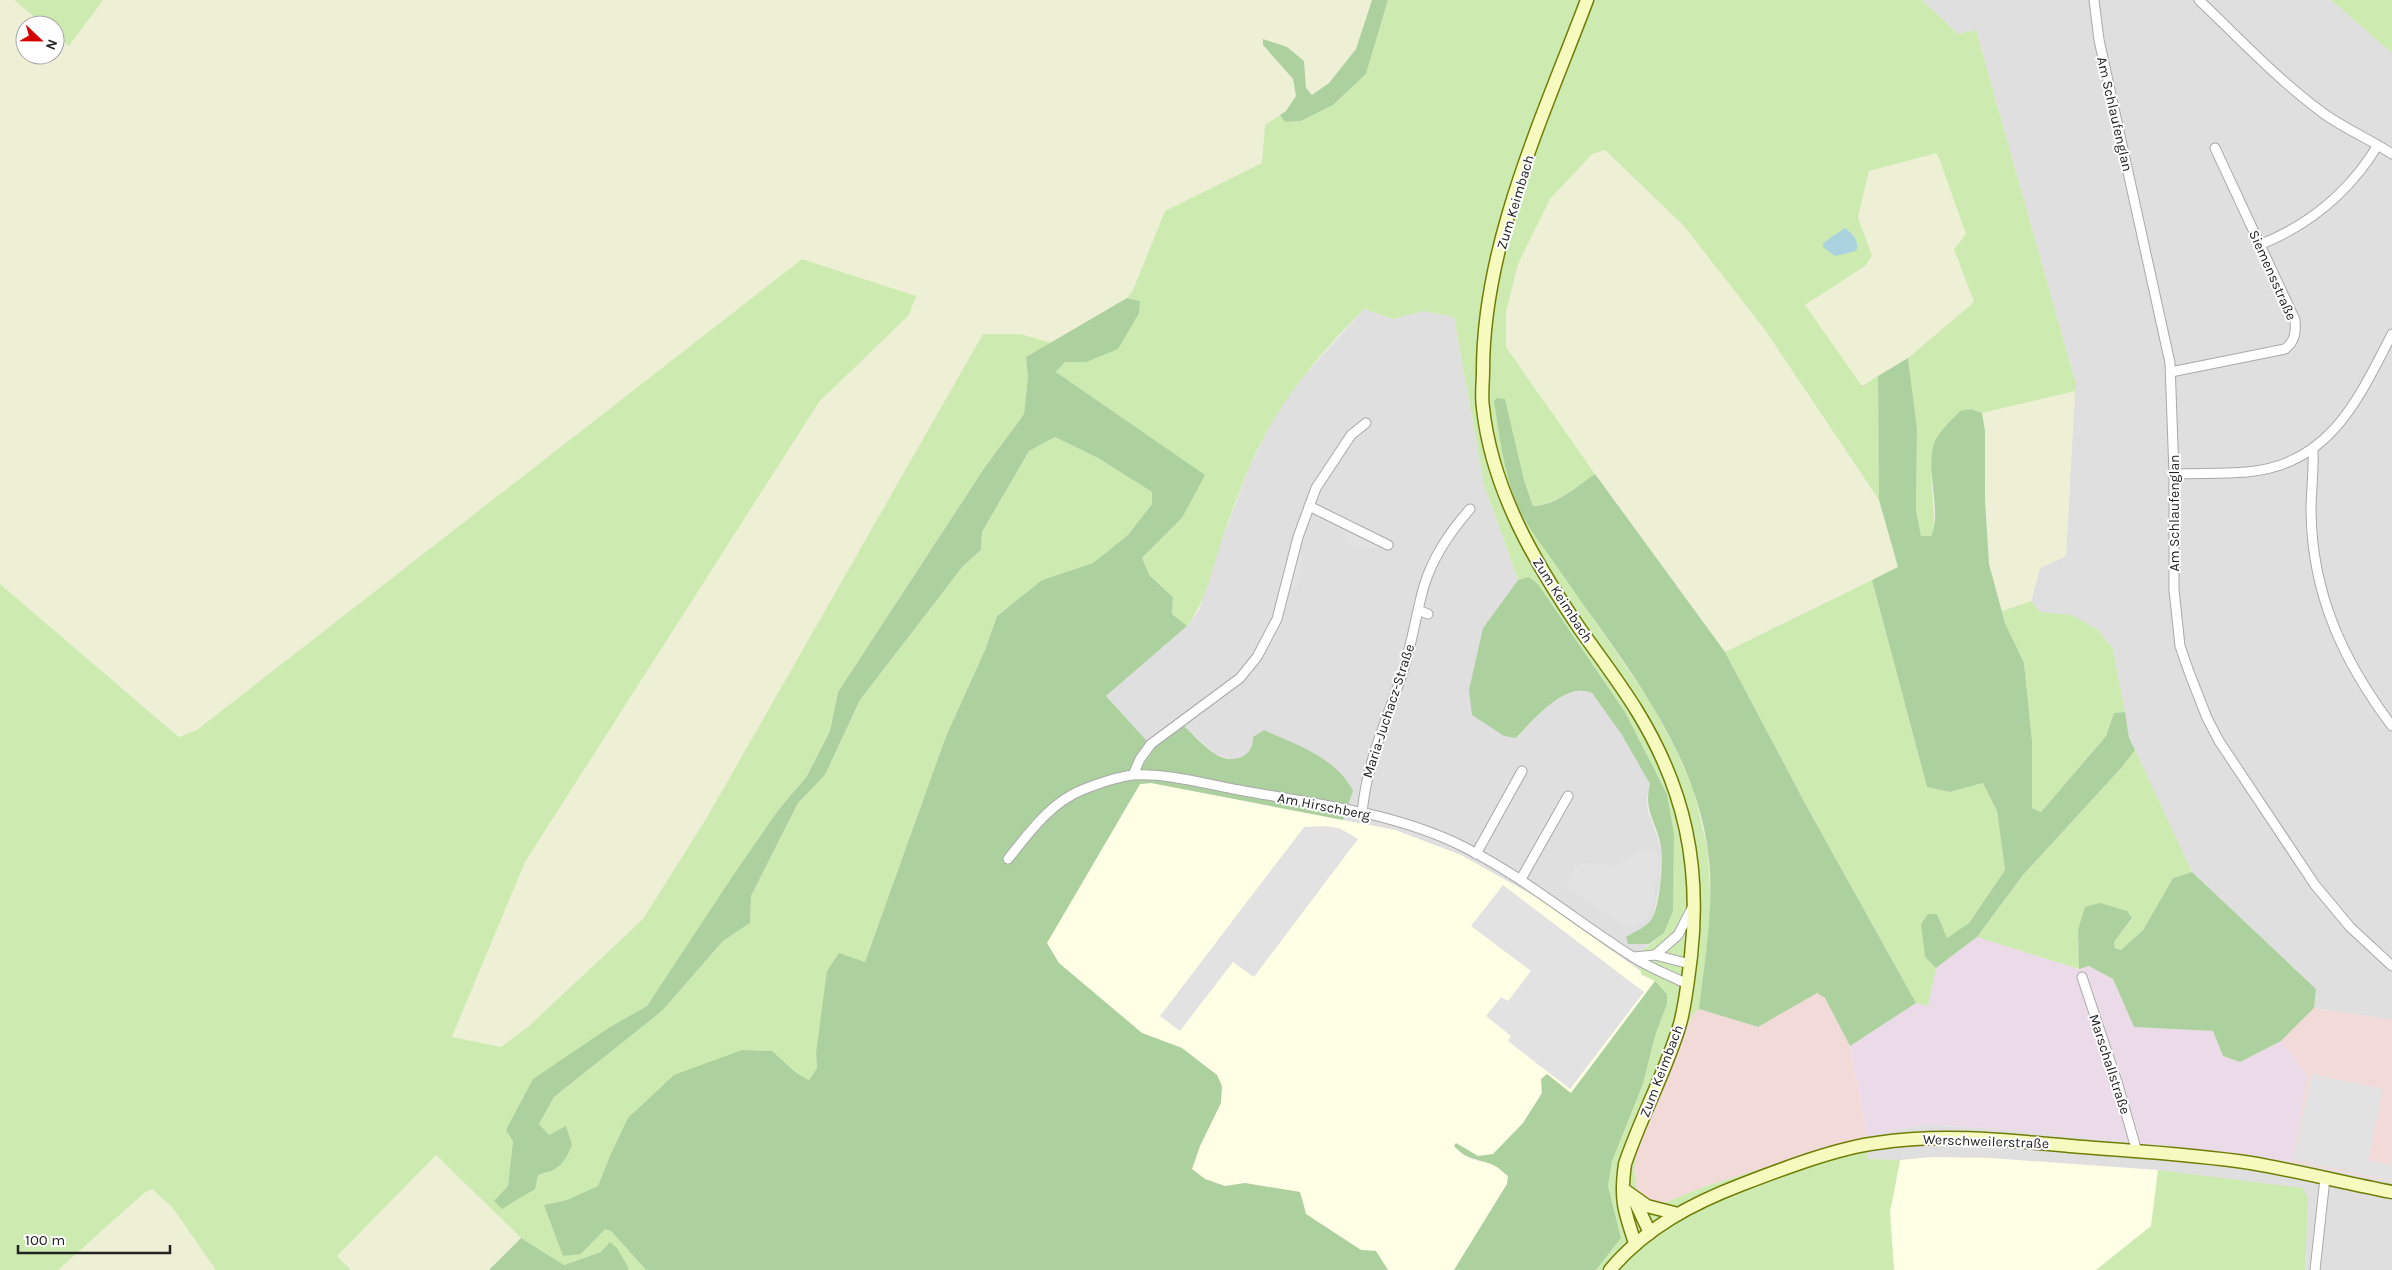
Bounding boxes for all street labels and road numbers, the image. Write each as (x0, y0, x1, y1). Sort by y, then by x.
street label: Am Schlaufenglan (2093, 55, 2136, 173)
street label: Zum Keimbach (1493, 153, 1538, 251)
street label: Siemensstraße (2245, 227, 2300, 323)
street label: Am Schlaufenglan (2166, 454, 2183, 572)
street label: Zum Keimbach (1529, 555, 1596, 646)
street label: Maria-Juchacz-Straße (1359, 642, 1418, 780)
street label: Am Hirschberg (1276, 789, 1372, 824)
street label: Marschallstraße (2085, 1012, 2134, 1116)
street label: Zum Keimbach (1636, 1022, 1687, 1120)
street label: Werschweilerstraße (1923, 1131, 2049, 1152)

